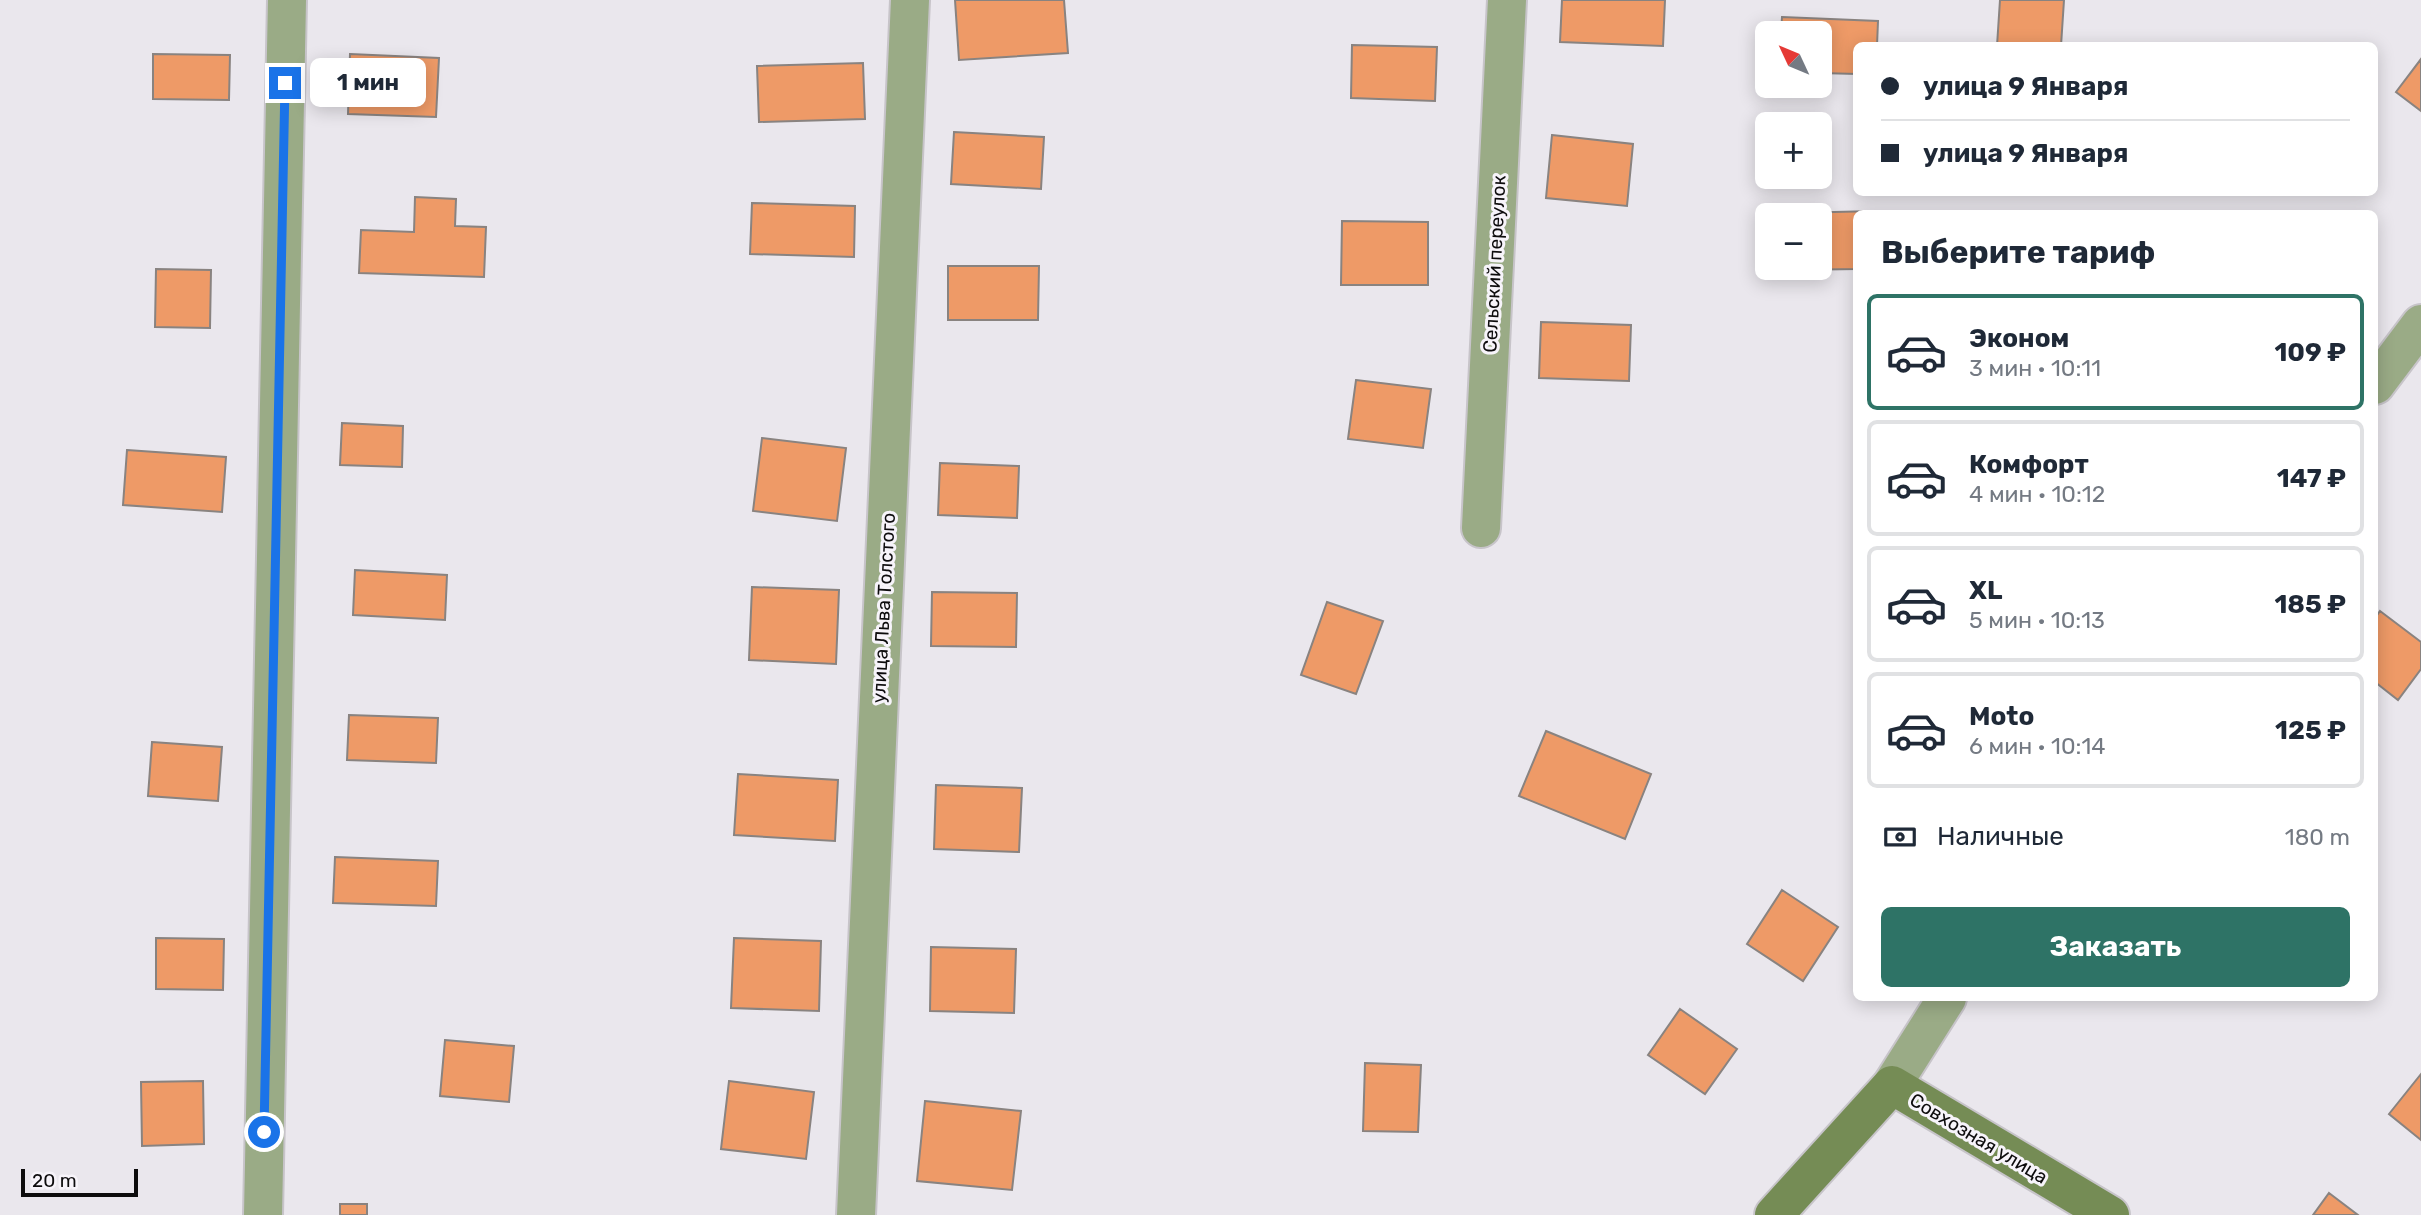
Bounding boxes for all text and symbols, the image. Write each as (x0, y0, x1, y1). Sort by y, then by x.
north arrow (1755, 21, 1832, 98)
map controls (1755, 21, 1832, 280)
callout: 1 мин (310, 58, 425, 108)
route end (269, 67, 301, 99)
text: 1 мин (337, 68, 399, 96)
text: улица 9 Января (1923, 71, 2129, 102)
button: + (1755, 112, 1832, 189)
text: улица 9 Января (1923, 138, 2129, 169)
street label: Сельский переулок (1478, 175, 1511, 353)
button: − (1755, 203, 1832, 280)
text: Выберите тариф (1881, 233, 2155, 271)
icon: car (1885, 321, 1948, 384)
text: Эконом (1969, 323, 2069, 354)
text: 109 ₽ (2274, 337, 2346, 368)
text: 3 мин · 10:11 (1969, 354, 2101, 382)
icon: car (1885, 447, 1948, 510)
text: Комфорт (1969, 449, 2089, 480)
text: 147 ₽ (2277, 463, 2346, 494)
text: 4 мин · 10:12 (1969, 480, 2105, 508)
street label: улица Льва Толстого (867, 512, 900, 704)
icon: car (1885, 573, 1948, 636)
text: XL (1969, 575, 2002, 606)
text: 185 ₽ (2274, 589, 2346, 620)
text: 5 мин · 10:13 (1969, 606, 2105, 634)
icon: car (1885, 699, 1948, 762)
text: Moto (1969, 701, 2034, 732)
text: 125 ₽ (2275, 715, 2346, 746)
text: 6 мин · 10:14 (1969, 732, 2106, 760)
icon: cash (1881, 818, 1919, 856)
text: Наличные (1937, 821, 2064, 852)
text: 180 m (2285, 823, 2350, 851)
button: Заказать (1881, 907, 2350, 987)
street label: Совхозная улица (1906, 1088, 2052, 1189)
route start (248, 1116, 280, 1148)
scale bar (21, 1166, 138, 1198)
text: 20 m (32, 1169, 77, 1192)

